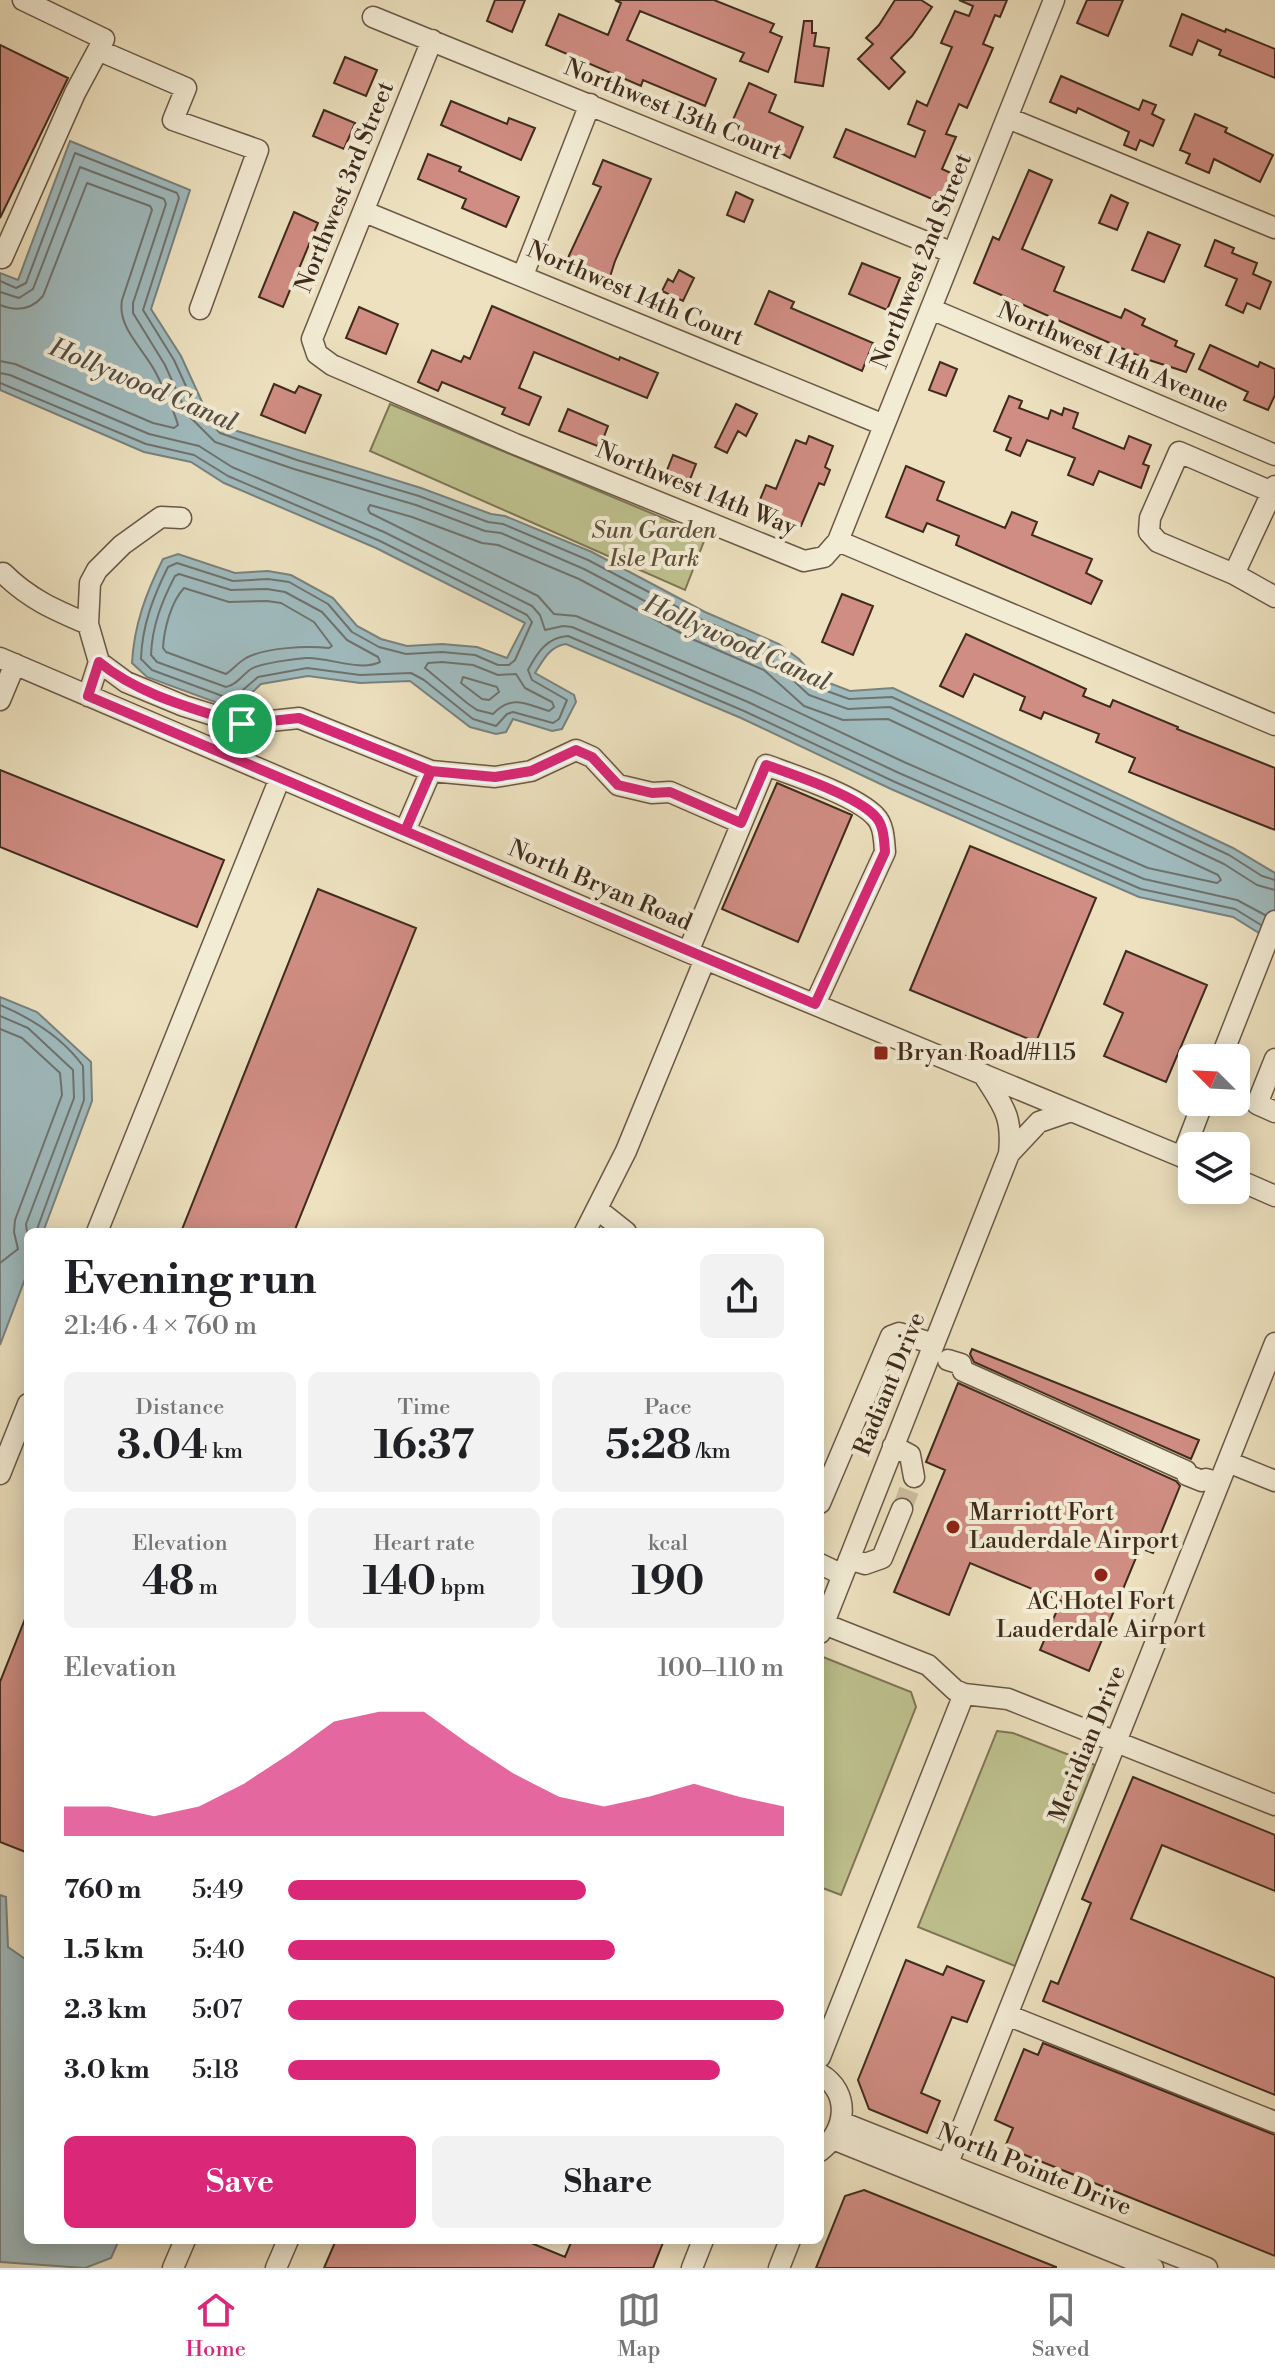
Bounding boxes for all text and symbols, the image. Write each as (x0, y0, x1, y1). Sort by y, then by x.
street label: Northwest 13th Court (560, 53, 787, 168)
street label: Northwest 3rd Street (289, 77, 401, 297)
street label: Northwest 2nd Street (865, 149, 979, 373)
street label: Northwest 14th Court (522, 235, 748, 353)
street label: Northwest 14th Avenue (993, 296, 1233, 420)
water label: Hollywood Canal (43, 331, 242, 439)
street label: Northwest 14th Way (592, 435, 801, 543)
park label: Sun Garden Isle Park (592, 516, 717, 574)
water label: Hollywood Canal (638, 587, 836, 699)
pin (208, 690, 276, 758)
icon: arrive (220, 702, 264, 746)
street label: North Bryan Road (504, 834, 697, 938)
place label: Bryan Road/#115 (896, 1038, 1076, 1068)
marker: Bryan Road/#115 (872, 1044, 890, 1062)
north arrow (1178, 1044, 1250, 1116)
map controls (1178, 1044, 1250, 1204)
button: layers (1178, 1132, 1250, 1204)
text: Evening run (64, 1252, 317, 1307)
button: share (700, 1254, 784, 1338)
street label: Radiant Drive (848, 1308, 932, 1460)
text: 21:46 · 4 × 760 m (64, 1310, 257, 1342)
text: Distance (136, 1394, 224, 1421)
text: Time (398, 1394, 450, 1421)
text: Pace (644, 1394, 692, 1421)
text: 3.04 (117, 1421, 208, 1471)
text: 16:37 (374, 1421, 474, 1471)
text: 5:28 (605, 1421, 691, 1471)
text: km (208, 1438, 243, 1465)
text: /km (691, 1438, 731, 1465)
place label: Marriott Fort Lauderdale Airport (969, 1498, 1179, 1556)
marker: Marriott Fort Lauderdale Airport (944, 1518, 962, 1536)
text: Elevation (132, 1530, 228, 1557)
text: Heart rate (373, 1530, 475, 1557)
text: kcal (648, 1530, 688, 1557)
text: 48 (142, 1557, 194, 1607)
text: 140 (363, 1557, 436, 1607)
text: 190 (632, 1557, 704, 1607)
marker: AC Hotel Fort Lauderdale Airport (1092, 1566, 1110, 1584)
text: m (194, 1574, 218, 1601)
text: bpm (436, 1574, 485, 1601)
place label: AC Hotel Fort Lauderdale Airport (996, 1587, 1206, 1645)
text: Elevation (64, 1652, 177, 1684)
text: 100–110 m (657, 1652, 784, 1684)
street label: Meridian Drive (1043, 1661, 1133, 1827)
text: 760 m (64, 1874, 141, 1906)
text: 5:49 (192, 1874, 243, 1906)
text: 1.5 km (64, 1934, 144, 1966)
text: 5:40 (192, 1934, 245, 1966)
text: 2.3 km (64, 1994, 147, 2026)
text: 5:07 (192, 1994, 242, 2026)
text: 3.0 km (64, 2054, 150, 2086)
text: 5:18 (192, 2054, 239, 2086)
street label: North Pointe Drive (932, 2117, 1136, 2223)
button: Save (64, 2136, 416, 2228)
button: Share (432, 2136, 784, 2228)
tab: Home (185, 2288, 246, 2363)
tab: Map (617, 2288, 661, 2363)
tab: Saved (1032, 2288, 1090, 2363)

